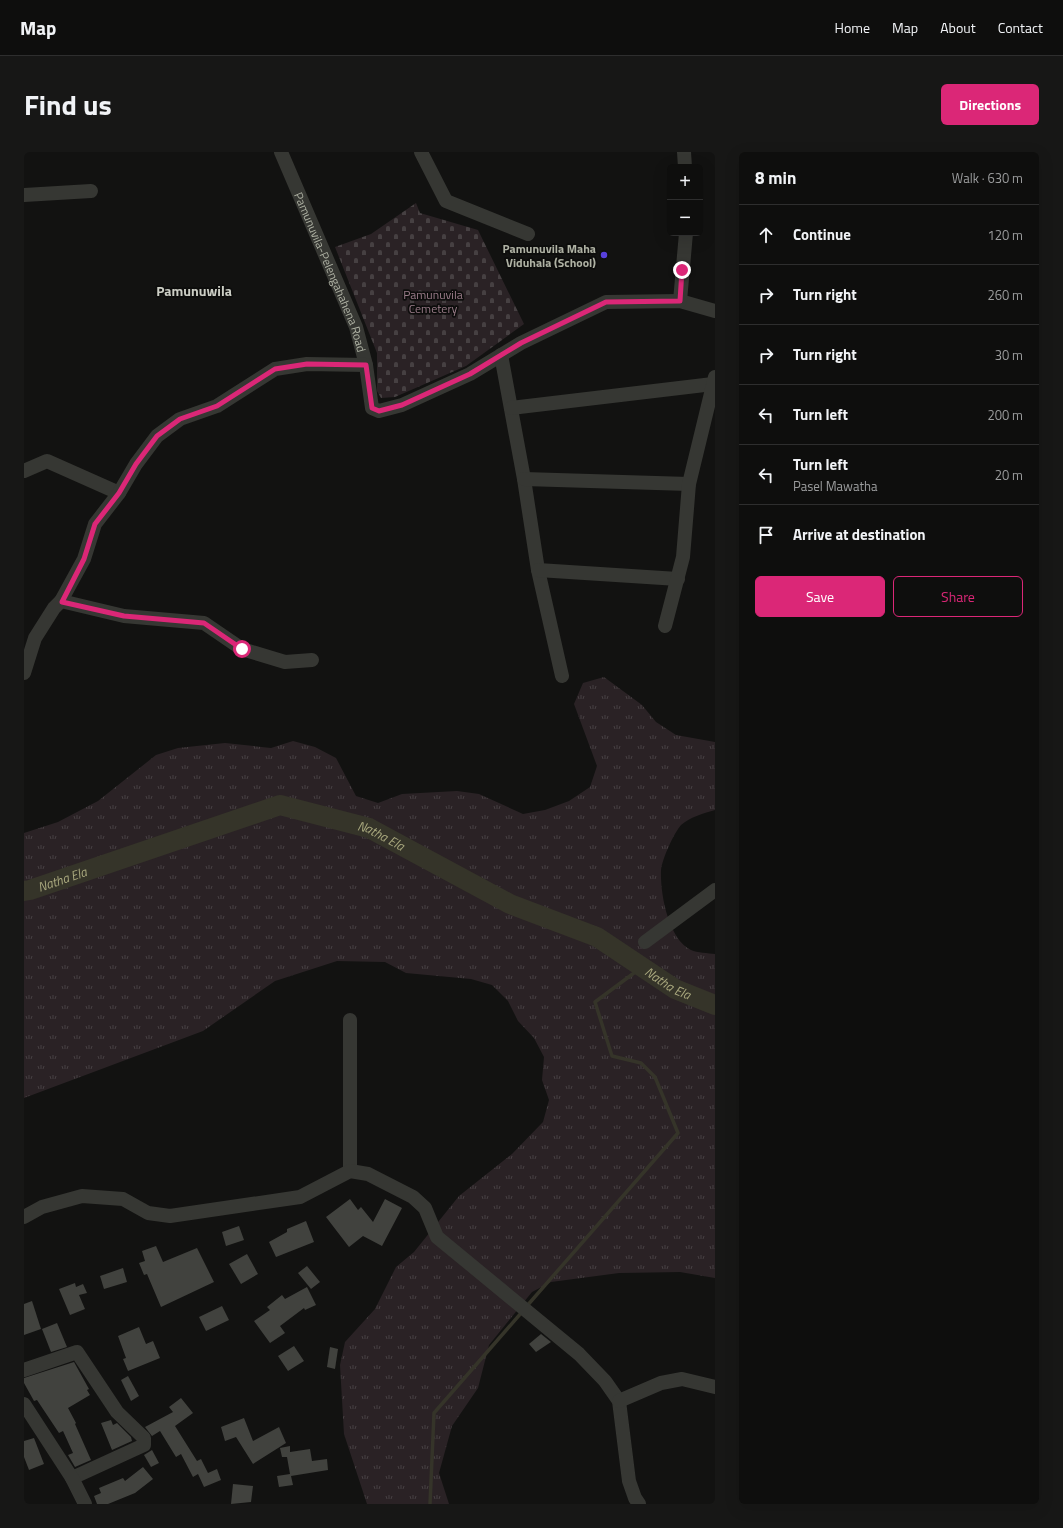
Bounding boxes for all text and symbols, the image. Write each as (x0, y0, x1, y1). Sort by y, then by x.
text: Map (20, 13, 56, 42)
text: Home (835, 17, 870, 38)
text: Map (892, 17, 918, 38)
text: About (940, 17, 976, 38)
text: Contact (998, 17, 1043, 38)
text: Find us (24, 83, 112, 126)
button: Directions (941, 84, 1039, 125)
map controls (667, 164, 703, 236)
button: + (667, 164, 703, 200)
text: 8 min (755, 165, 796, 191)
text: Walk · 630 m (952, 168, 1023, 188)
street label: Pamunuvila-Pelengahahena Road (290, 189, 372, 354)
button: − (667, 200, 703, 236)
text: Continue (793, 223, 851, 246)
icon: ahead (755, 224, 777, 246)
text: 120 m (987, 225, 1023, 245)
place label: Pamunuvila Maha Viduhala (School) (503, 239, 596, 272)
marker: Pamunuvila Maha Viduhala (School) (599, 250, 609, 260)
route end (673, 261, 691, 279)
district label: Pamunuwila (156, 280, 232, 301)
text: Turn right (793, 283, 857, 306)
icon: right (755, 284, 777, 306)
park label: Pamunuvila Cemetery (403, 285, 463, 318)
text: 260 m (987, 285, 1023, 305)
text: Turn right (793, 343, 857, 366)
icon: right (755, 344, 777, 366)
text: 30 m (995, 345, 1023, 365)
text: Turn left (793, 403, 848, 426)
icon: left (755, 404, 777, 426)
text: 200 m (987, 405, 1023, 425)
text: Turn left (793, 453, 848, 476)
icon: left (755, 464, 777, 486)
text: 20 m (995, 465, 1023, 485)
text: Pasel Mawatha (793, 476, 877, 496)
text: Arrive at destination (793, 523, 926, 546)
icon: arrive (755, 524, 777, 546)
button: Save (755, 576, 885, 617)
button: Share (893, 576, 1023, 617)
route start (233, 640, 251, 658)
water label: Natha Ela (356, 815, 410, 856)
water label: Natha Ela (35, 861, 91, 897)
water label: Natha Ela (641, 962, 695, 1005)

